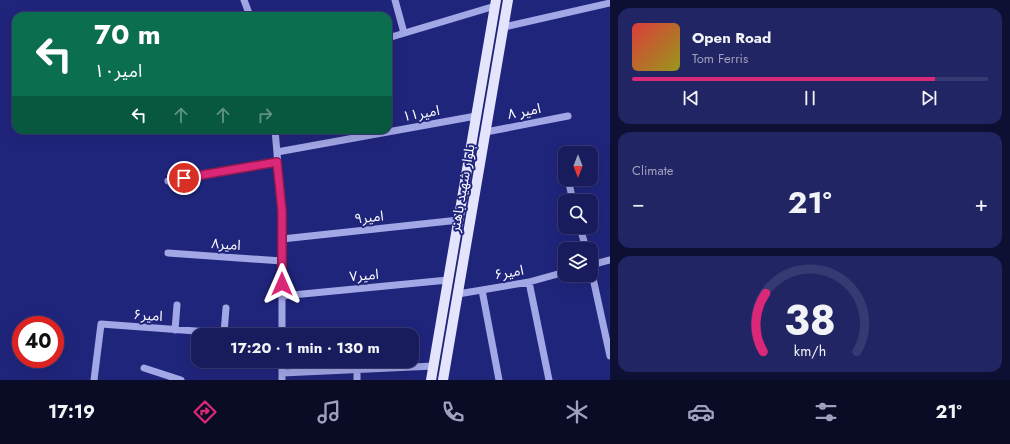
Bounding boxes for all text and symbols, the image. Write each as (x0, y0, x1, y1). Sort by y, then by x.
text: 70 m (94, 14, 161, 55)
text: Open Road (692, 27, 771, 49)
icon: left (28, 28, 80, 80)
text: Tom Ferris (692, 49, 748, 68)
text: امیر۱۰ (94, 58, 142, 84)
icon: previous (680, 87, 702, 109)
icon: pause (799, 87, 821, 109)
icon: next (918, 87, 940, 109)
street label: امیر ۸ (506, 98, 542, 124)
street label: امیر۱۱ (401, 100, 441, 126)
icon: left (128, 104, 150, 126)
icon: ahead (170, 104, 192, 126)
icon: ahead (212, 104, 234, 126)
icon: right (254, 104, 276, 126)
street label: بلوار شهید باهنر (444, 143, 480, 234)
north arrow (558, 146, 598, 186)
map controls (558, 146, 598, 282)
pin (167, 161, 201, 195)
text: Climate (632, 161, 673, 180)
icon: arrive (173, 167, 195, 189)
text: 21° (788, 181, 832, 224)
text: − (632, 187, 645, 219)
text: + (974, 187, 988, 219)
button: search (558, 194, 598, 234)
street label: امیر۹ (353, 206, 385, 228)
street label: امیر۸ (211, 233, 241, 255)
button: layers (558, 242, 598, 282)
street label: امیر۶ (493, 260, 525, 284)
position arrow (261, 263, 303, 305)
street label: امیر۷ (348, 264, 380, 286)
text: 38 (784, 290, 836, 351)
street label: امیر۶ (133, 304, 163, 326)
speed limit sign: 40 (12, 316, 64, 368)
text: 17:20 · 1 min · 130 m (230, 337, 380, 359)
text: km/h (794, 341, 826, 361)
icon: directions (191, 398, 219, 426)
icon: music (315, 398, 343, 426)
icon: phone (439, 398, 467, 426)
icon: climate (563, 398, 591, 426)
icon: car (687, 398, 715, 426)
icon: filters (812, 398, 840, 426)
text: 17:19 (48, 399, 95, 425)
text: 21° (936, 399, 962, 425)

